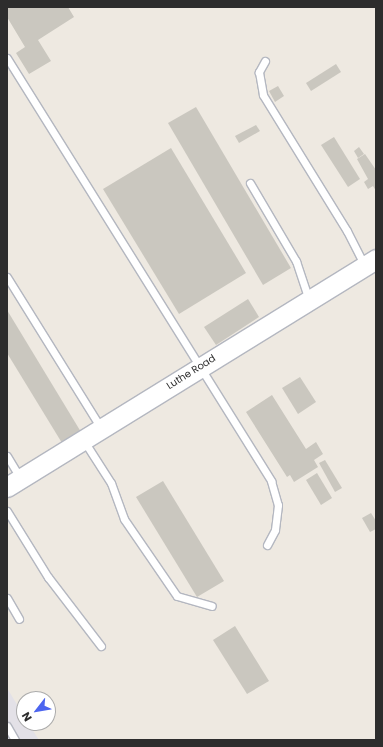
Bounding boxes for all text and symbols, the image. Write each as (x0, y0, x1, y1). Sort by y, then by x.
street label: Luthe Road (164, 352, 218, 392)
north arrow (16, 691, 56, 731)
text: N (18, 709, 36, 724)

